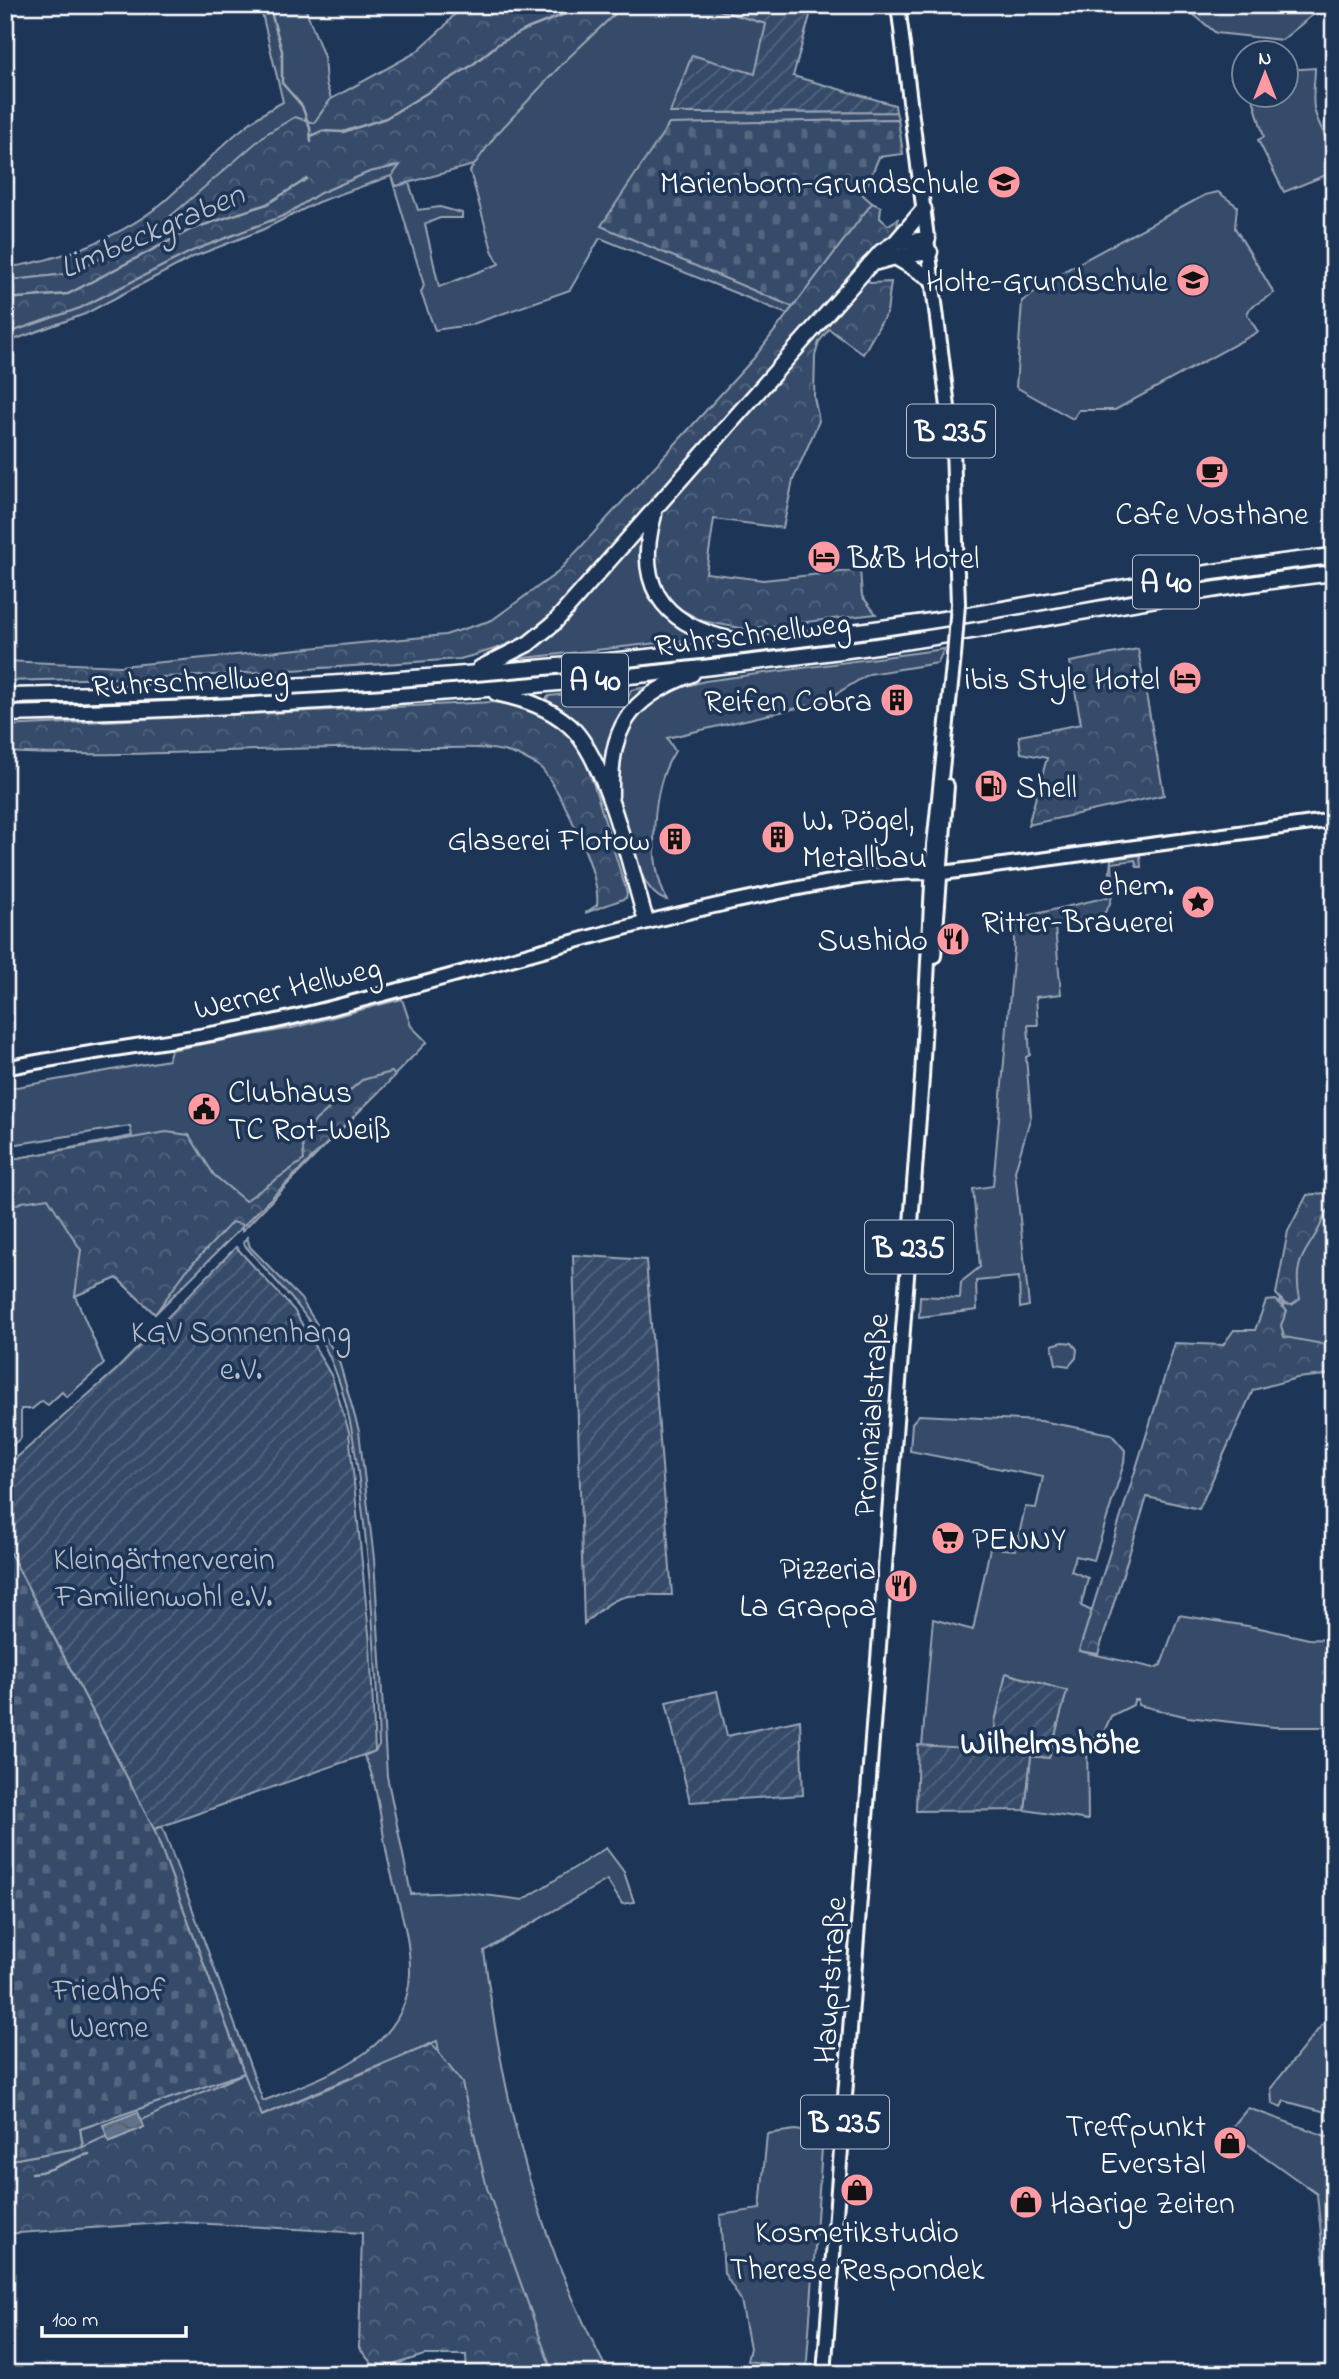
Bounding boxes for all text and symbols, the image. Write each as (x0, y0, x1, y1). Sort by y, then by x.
north arrow (1230, 38, 1300, 108)
text: N (1259, 46, 1272, 73)
place label: Marienborn-Grundschule (660, 162, 980, 209)
school or university icon: Marienborn-Grundschule (985, 163, 1023, 201)
water label: Limbeckgraben (53, 172, 254, 294)
place label: Holte-Grundschule (926, 260, 1169, 307)
school or university icon: Holte-Grundschule (1174, 261, 1212, 299)
road number: B 235 (907, 404, 995, 458)
cafe icon: Cafe Vosthane (1193, 453, 1231, 491)
place label: Cafe Vosthane (1115, 493, 1309, 540)
place label: B&B Hotel (847, 537, 979, 584)
hotel icon: B&B Hotel (805, 538, 843, 576)
road number: A 40 (1133, 555, 1199, 608)
street label: Ruhrschnellweg (652, 601, 853, 672)
road number: A 40 (562, 653, 628, 706)
street label: Ruhrschnellweg (90, 655, 290, 712)
place label: ibis Style Hotel (965, 658, 1160, 705)
hotel icon: ibis Style Hotel (1166, 659, 1204, 697)
place label: Reifen Cobra (704, 680, 872, 727)
building icon: Reifen Cobra (878, 681, 916, 719)
place label: Shell (1016, 766, 1077, 813)
fuel station icon: Shell (972, 767, 1010, 805)
place label: W. Pögel, Metallbau (802, 799, 927, 883)
building icon: W. Pögel, Metallbau (759, 818, 797, 856)
place label: Glaserei Flotow (448, 819, 650, 866)
building icon: Glaserei Flotow (656, 820, 694, 858)
place label: ehem. Ritter-Brauerei (981, 864, 1174, 948)
place icon: ehem. Ritter-Brauerei (1179, 883, 1217, 921)
place label: Sushido (817, 919, 928, 966)
restaurant icon: Sushido (934, 920, 972, 958)
street label: Werner Hellweg (190, 946, 386, 1035)
place label: Clubhaus TC Rot-Weiß (228, 1071, 391, 1155)
public building icon: Clubhaus TC Rot-Weiß (185, 1090, 223, 1128)
road number: B 235 (865, 1220, 953, 1274)
park label: KGV Sonnenhang e.V. (131, 1311, 351, 1395)
street label: Provinzialstraße (843, 1311, 904, 1519)
place label: PENNY (972, 1518, 1066, 1565)
supermarket icon: PENNY (929, 1519, 967, 1557)
park label: Kleingärtnerverein Familienwohl e.V. (53, 1538, 275, 1622)
place label: Pizzeria La Grappa (740, 1548, 876, 1632)
restaurant icon: Pizzeria La Grappa (882, 1567, 920, 1605)
district label: Wilhelmshöhe (960, 1721, 1141, 1769)
street label: Hauptstraße (803, 1894, 862, 2065)
park label: Friedhof Werne (52, 1969, 166, 2053)
road number: B 235 (801, 2096, 889, 2148)
place label: Treffpunkt Everstal (1065, 2105, 1206, 2189)
shop icon: Treffpunkt Everstal (1211, 2124, 1249, 2162)
shop icon: Kosmetikstudio Therese Respondek (838, 2171, 876, 2209)
place label: Haarige Zeiten (1050, 2182, 1235, 2229)
shop icon: Haarige Zeiten (1007, 2183, 1045, 2221)
place label: Kosmetikstudio Therese Respondek (729, 2211, 986, 2295)
scale bar (42, 2295, 186, 2339)
text: 100 m (52, 2306, 98, 2336)

